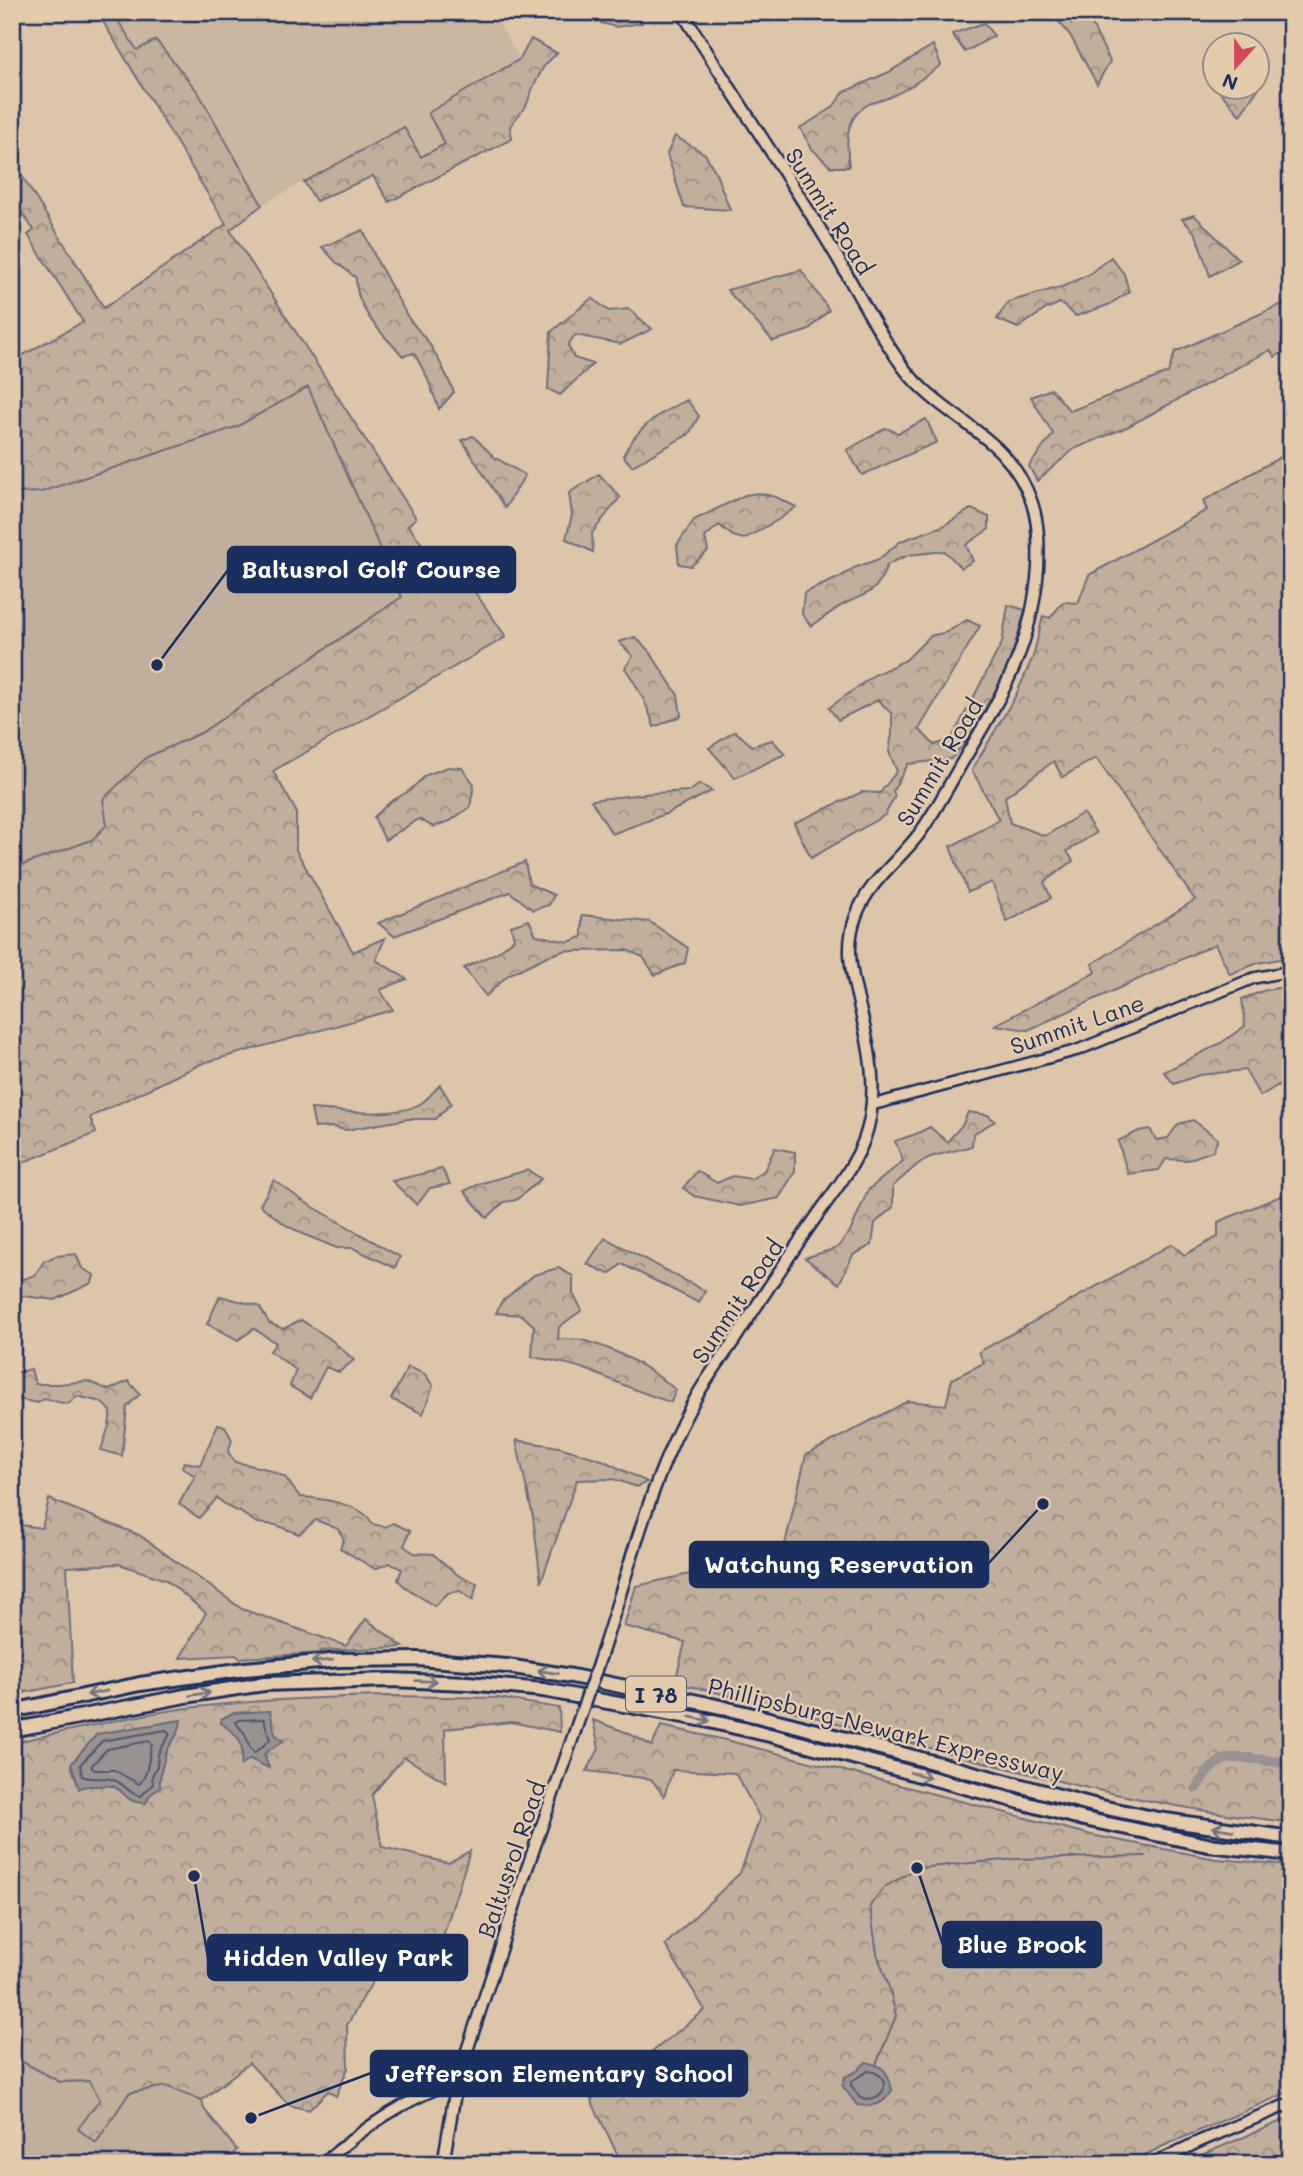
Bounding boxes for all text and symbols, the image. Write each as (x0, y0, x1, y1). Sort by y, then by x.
north arrow (1202, 32, 1272, 102)
text: N (1219, 68, 1241, 97)
street label: Summit Road (779, 142, 881, 280)
callout: Baltusrol Golf Course (228, 547, 515, 592)
text: Baltusrol Golf Course (241, 553, 501, 584)
street label: Summit Road (889, 693, 989, 831)
street label: Summit Lane (1006, 987, 1148, 1061)
street label: Summit Road (684, 1233, 790, 1369)
callout: Watchung Reservation (690, 1542, 988, 1587)
text: Watchung Reservation (704, 1548, 974, 1579)
one-way arrow (311, 1655, 334, 1668)
one-way arrow (538, 1665, 560, 1678)
street label: Phillipsburg-Newark Expressway (705, 1670, 1067, 1788)
one-way arrow (414, 1675, 437, 1688)
road number: I 78 (626, 1676, 686, 1712)
one-way arrow (86, 1686, 109, 1700)
one-way arrow (188, 1687, 210, 1700)
one-way arrow (688, 1712, 711, 1726)
one-way arrow (908, 1769, 931, 1782)
street label: Baltusrol Road (470, 1777, 552, 1941)
one-way arrow (1212, 1822, 1235, 1835)
callout: Blue Brook (943, 1922, 1101, 1967)
text: Blue Brook (957, 1928, 1087, 1959)
callout: Hidden Valley Park (208, 1935, 467, 1980)
text: Hidden Valley Park (223, 1941, 453, 1972)
callout: Jefferson Elementary School (371, 2051, 747, 2096)
text: Jefferson Elementary School (385, 2057, 733, 2088)

